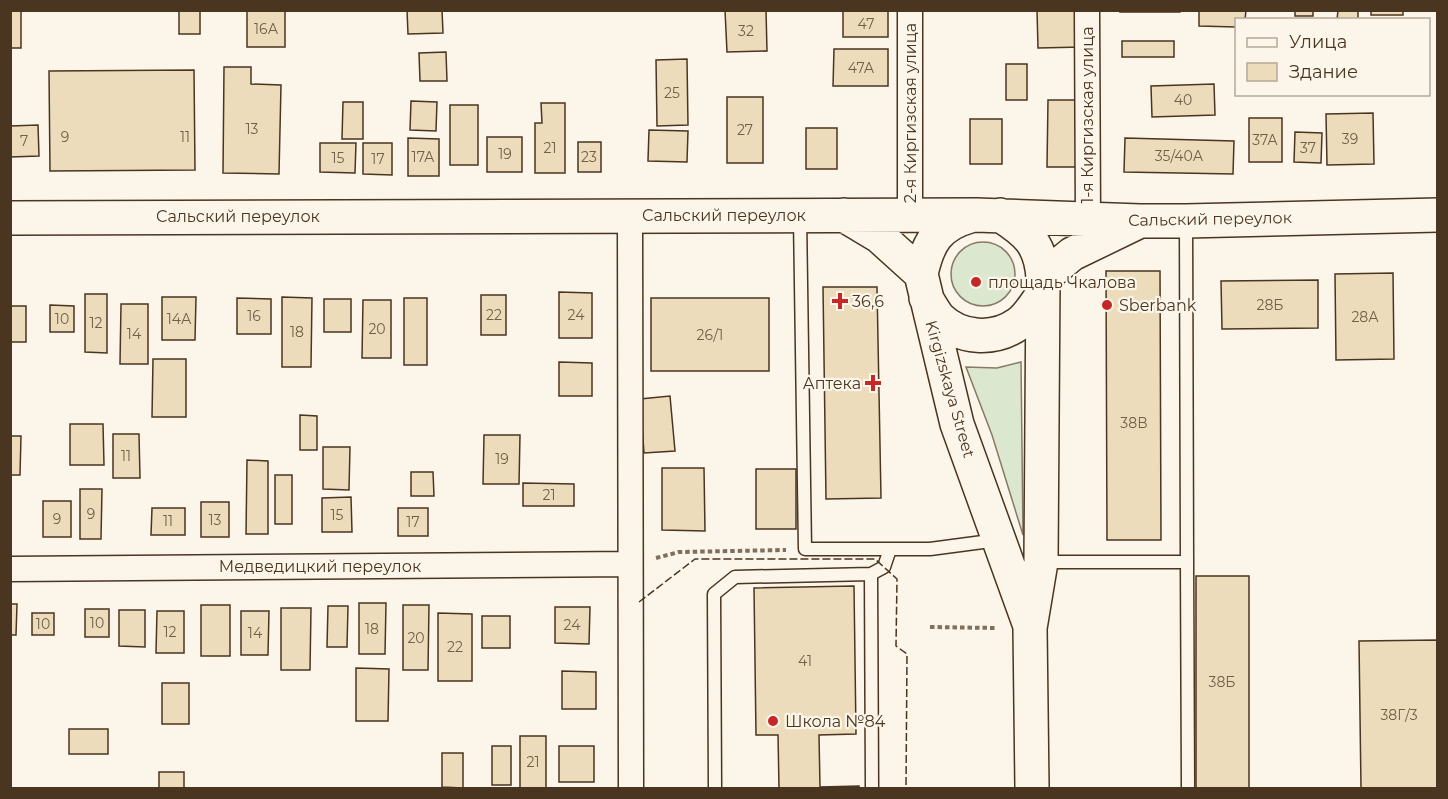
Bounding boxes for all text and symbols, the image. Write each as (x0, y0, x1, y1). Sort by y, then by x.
house number: 47 (858, 15, 874, 33)
legend (1235, 18, 1430, 96)
house number: 16А (254, 20, 279, 38)
house number: 32 (738, 22, 754, 40)
street label: 2-я Киргизская улица (901, 23, 920, 203)
street label: 1-я Киргизская улица (1078, 27, 1097, 203)
text: Улица (1289, 31, 1347, 53)
house number: 47А (848, 59, 875, 77)
text: Здание (1289, 61, 1358, 83)
house number: 25 (664, 84, 680, 102)
house number: 40 (1174, 91, 1192, 109)
house number: 13 (246, 120, 259, 138)
house number: 27 (737, 121, 753, 139)
house number: 9 (61, 128, 69, 146)
house number: 11 (180, 128, 190, 146)
house number: 39 (1342, 130, 1358, 148)
house number: 37А (1252, 131, 1278, 149)
house number: 7 (20, 132, 28, 150)
house number: 21 (543, 139, 557, 157)
house number: 37 (1300, 139, 1316, 157)
house number: 19 (498, 145, 512, 163)
house number: 35/40А (1155, 147, 1204, 165)
house number: 17А (412, 148, 435, 166)
house number: 23 (581, 148, 597, 166)
house number: 15 (332, 149, 345, 167)
house number: 17 (371, 150, 385, 168)
street label: Сальский переулок (642, 206, 807, 225)
street label: Сальский переулок (156, 207, 321, 226)
street label: Сальский переулок (1128, 208, 1293, 230)
place label: площадь Чкалова (988, 273, 1136, 292)
marker: площадь Чкалова (969, 275, 983, 289)
place label: 36,6 (852, 292, 884, 311)
marker: 36,6 (833, 294, 847, 308)
place label: Sberbank (1119, 296, 1197, 315)
house number: 28Б (1256, 296, 1284, 314)
marker: Sberbank (1100, 298, 1114, 312)
house number: 22 (486, 306, 502, 324)
house number: 24 (568, 306, 585, 324)
house number: 16 (247, 307, 261, 325)
house number: 28А (1351, 308, 1379, 326)
house number: 10 (55, 310, 69, 328)
house number: 14А (167, 310, 192, 328)
house number: 12 (89, 314, 103, 332)
street label: Kirgizskaya Street (921, 318, 979, 460)
house number: 20 (368, 320, 386, 338)
house number: 18 (290, 323, 304, 341)
house number: 14 (127, 325, 142, 343)
house number: 26/1 (697, 326, 723, 344)
place label: Аптека (803, 374, 861, 393)
marker: Аптека (866, 376, 880, 390)
house number: 38В (1120, 414, 1148, 432)
house number: 11 (121, 447, 131, 465)
house number: 19 (495, 450, 509, 468)
house number: 21 (542, 486, 556, 504)
house number: 9 (87, 505, 95, 523)
house number: 15 (331, 506, 344, 524)
house number: 9 (53, 510, 61, 528)
house number: 13 (209, 511, 222, 529)
house number: 11 (163, 512, 173, 530)
house number: 17 (406, 513, 420, 531)
street label: Медведицкий переулок (219, 557, 422, 576)
house number: 10 (90, 614, 104, 632)
house number: 10 (36, 615, 50, 633)
house number: 24 (564, 616, 581, 634)
house number: 18 (365, 620, 379, 638)
house number: 12 (163, 623, 177, 641)
house number: 14 (248, 624, 263, 642)
house number: 20 (407, 629, 425, 647)
house number: 22 (447, 638, 463, 656)
house number: 41 (798, 652, 812, 670)
house number: 38Б (1209, 673, 1236, 691)
house number: 38Г/3 (1380, 706, 1418, 724)
place label: Школа №84 (785, 712, 886, 731)
marker: Школа №84 (766, 714, 780, 728)
house number: 21 (526, 753, 540, 771)

